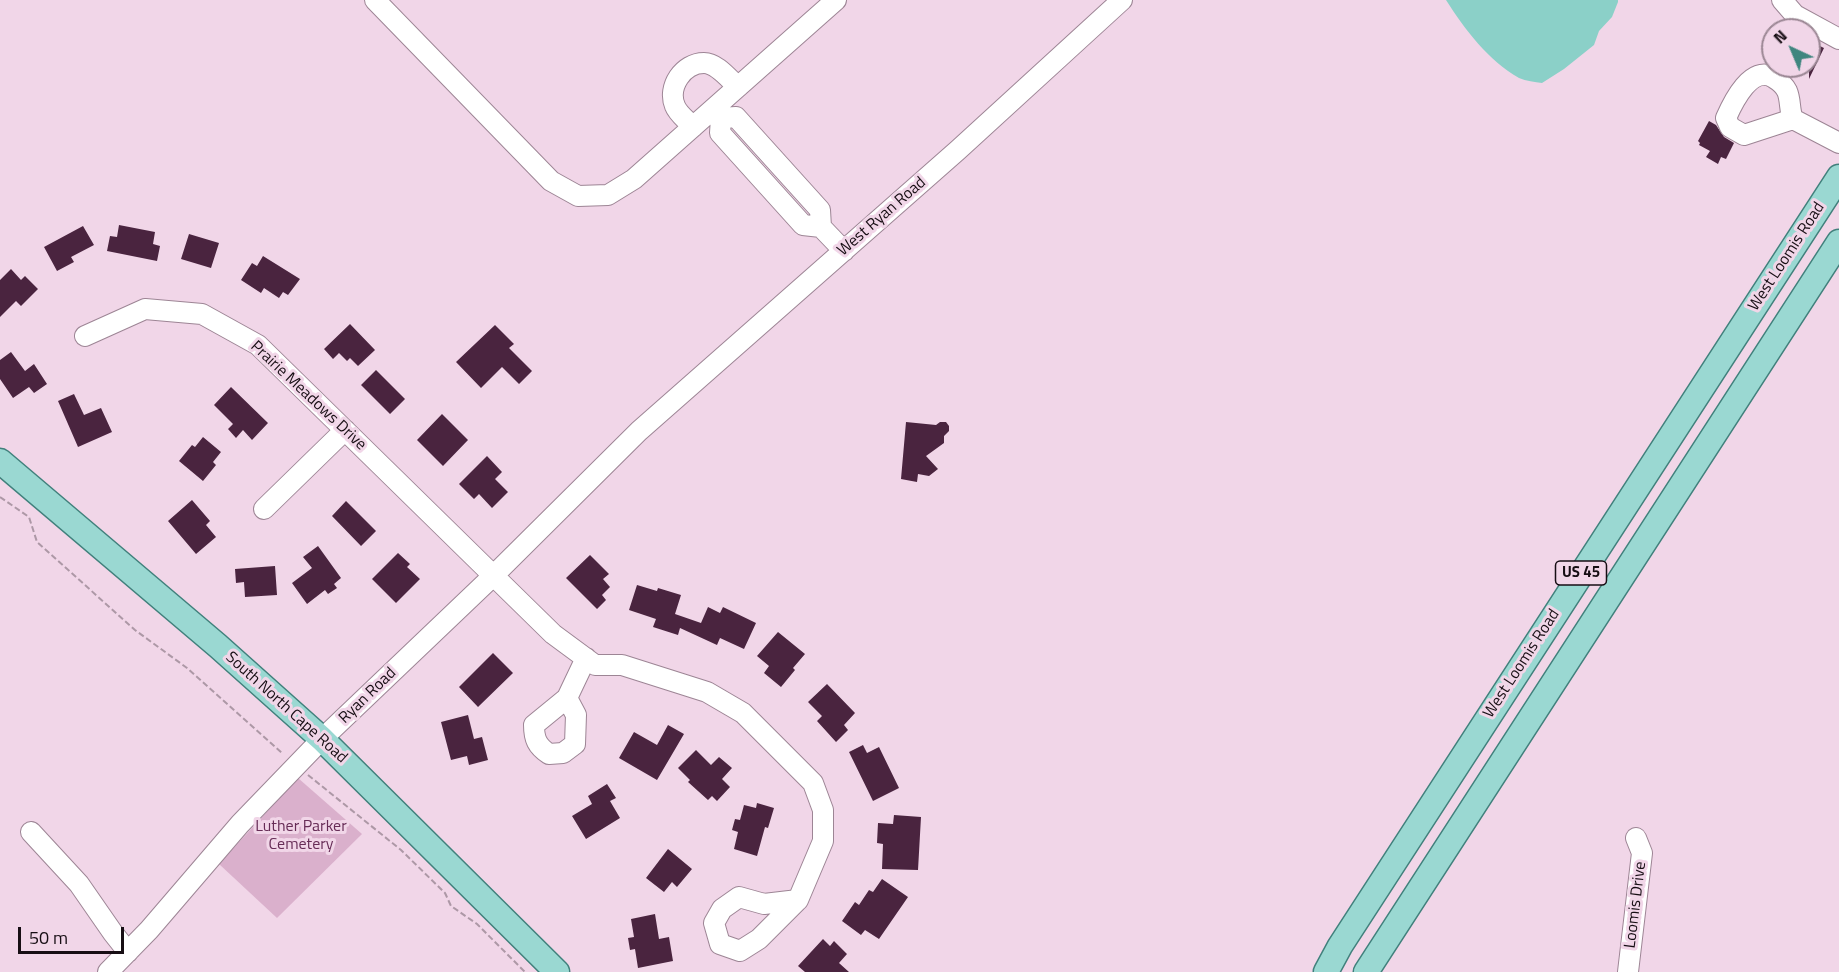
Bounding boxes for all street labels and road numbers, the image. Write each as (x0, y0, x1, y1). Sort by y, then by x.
street label: West Ryan Road (834, 173, 930, 261)
street label: West Loomis Road (1745, 199, 1829, 315)
street label: Prairie Meadows Drive (246, 337, 370, 455)
road number: US 45 (1556, 561, 1606, 585)
street label: West Loomis Road (1480, 606, 1564, 722)
street label: South North Cape Road (221, 648, 351, 768)
street label: Ryan Road (335, 664, 401, 728)
street label: Loomis Drive (1621, 860, 1651, 950)

